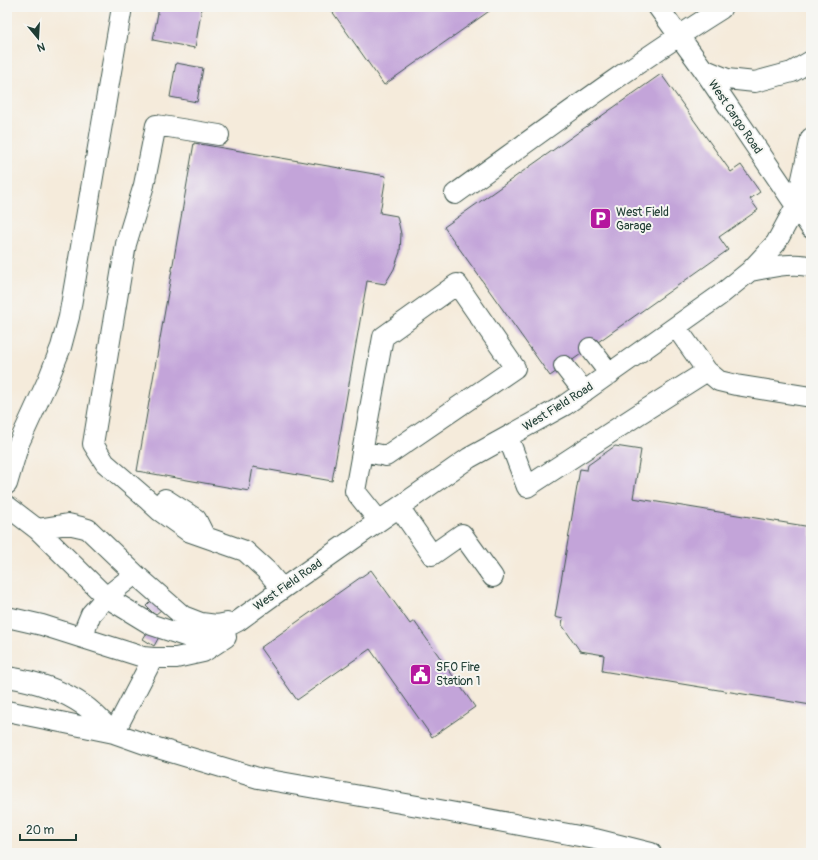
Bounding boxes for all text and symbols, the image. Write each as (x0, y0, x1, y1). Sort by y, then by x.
north arrow (18, 18, 58, 58)
text: N (35, 40, 46, 55)
street label: West Cargo Road (705, 77, 765, 157)
place label: West Field Garage (616, 205, 669, 234)
parking icon: West Field Garage (588, 206, 614, 232)
street label: West Field Road (520, 379, 596, 435)
street label: West Field Road (251, 556, 325, 614)
place label: SFO Fire Station 1 (436, 660, 480, 689)
public building icon: SFO Fire Station 1 (407, 661, 433, 687)
scale bar (20, 816, 76, 842)
text: 20 m (26, 823, 55, 838)

